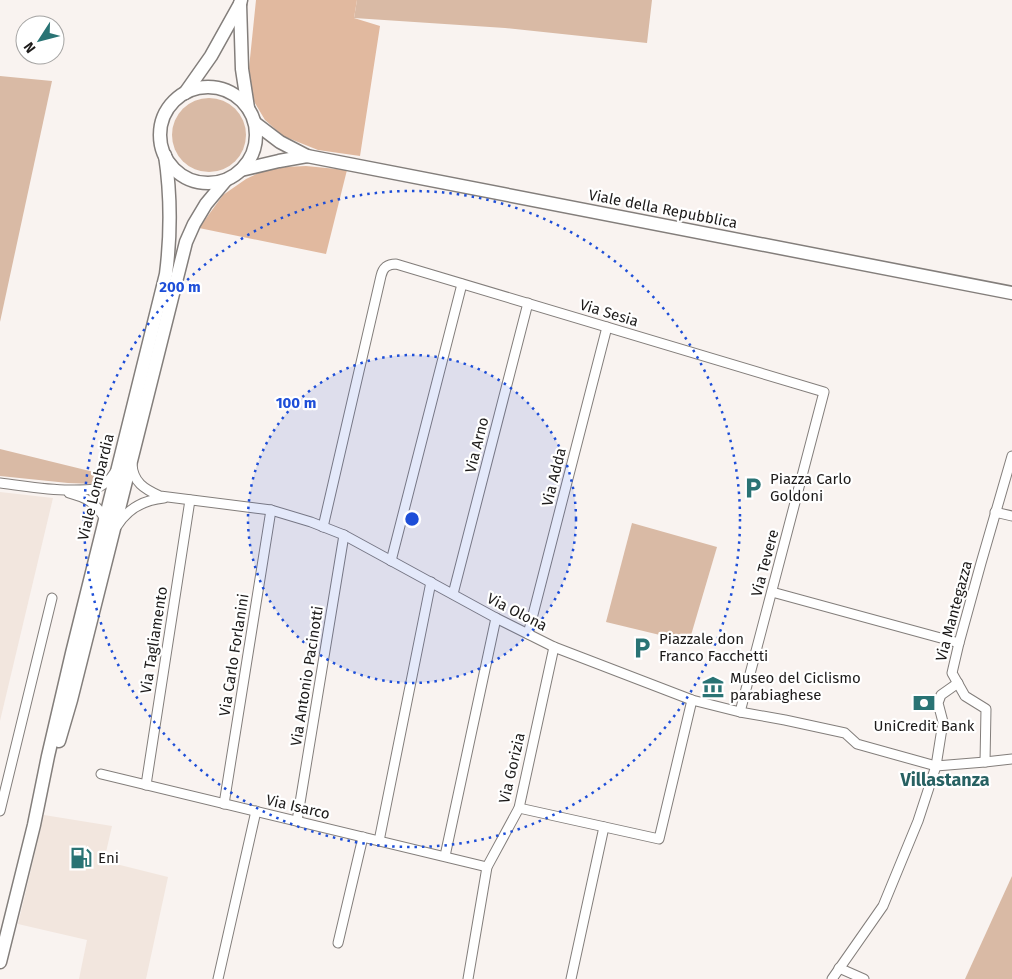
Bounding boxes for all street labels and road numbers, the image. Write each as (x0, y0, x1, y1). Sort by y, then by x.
street label: Viale della Repubblica (587, 186, 739, 232)
street label: Via Sesia (577, 296, 641, 330)
street label: Via Arno (461, 415, 493, 475)
street label: Viale Lombardia (74, 432, 118, 542)
street label: Via Adda (538, 446, 570, 508)
street label: Via Tevere (747, 527, 783, 599)
street label: Via Mantegazza (932, 559, 976, 663)
street label: Via Tagliamento (137, 585, 171, 695)
street label: Via Olona (484, 589, 550, 635)
street label: Via Carlo Forlanini (215, 592, 253, 718)
street label: Via Antonio Pacinotti (287, 605, 327, 747)
street label: Via Gorizia (495, 731, 529, 805)
street label: Via Isarco (264, 791, 332, 823)

